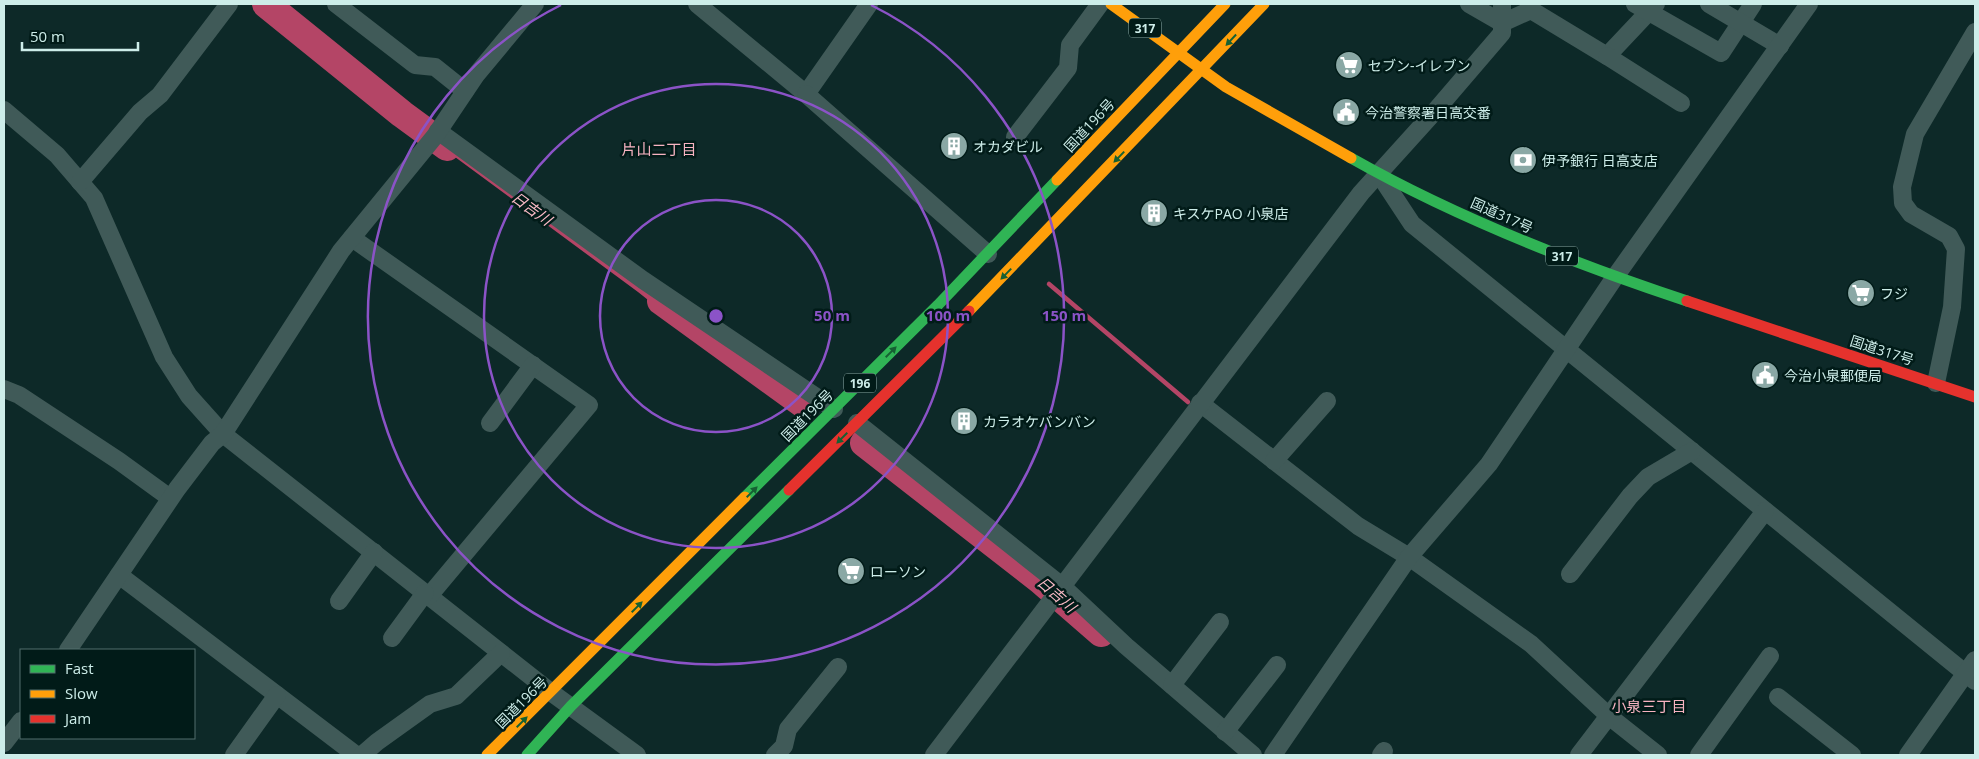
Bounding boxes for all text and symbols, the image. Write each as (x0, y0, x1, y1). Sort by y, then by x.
road number: 317 (1129, 18, 1161, 38)
scale bar (22, 20, 139, 52)
text: 50 m (30, 26, 65, 46)
one-way arrow (1225, 33, 1237, 45)
supermarket icon: セブン-イレブン (1334, 50, 1364, 80)
place label: セブン-イレブン (1368, 56, 1471, 75)
street label: 国道196号 (1060, 94, 1118, 156)
public building icon: 今治警察署日高交番 (1331, 97, 1361, 127)
place label: 今治警察署日高交番 (1365, 103, 1491, 122)
building icon: オカダビル (939, 131, 969, 161)
place label: オカダビル (973, 137, 1043, 156)
district label: 片山二丁目 (621, 139, 697, 159)
bank icon: 伊予銀行 日高支店 (1508, 145, 1538, 175)
one-way arrow (1113, 151, 1125, 163)
place label: 伊予銀行 日高支店 (1542, 151, 1658, 170)
water label: 日吉川 (508, 187, 558, 230)
street label: 国道317号 (1468, 193, 1536, 237)
building icon: キスケPAO 小泉店 (1139, 198, 1169, 228)
place label: キスケPAO 小泉店 (1173, 204, 1288, 223)
road number: 317 (1546, 247, 1578, 266)
one-way arrow (1000, 267, 1012, 279)
supermarket icon: フジ (1846, 278, 1876, 308)
place label: フジ (1880, 284, 1908, 303)
text: 50 m (814, 305, 850, 325)
text: 100 m (926, 305, 970, 325)
text: 150 m (1042, 305, 1086, 325)
centre of rings (707, 307, 725, 325)
street label: 国道317号 (1848, 331, 1916, 369)
one-way arrow (885, 346, 897, 358)
public building icon: 今治小泉郵便局 (1750, 360, 1780, 390)
place label: 今治小泉郵便局 (1784, 366, 1882, 385)
road number: 196 (844, 373, 876, 392)
street label: 国道196号 (777, 385, 837, 445)
building icon: カラオケバンバン (949, 406, 979, 436)
place label: カラオケバンバン (983, 412, 1096, 431)
one-way arrow (836, 432, 848, 444)
one-way arrow (746, 486, 758, 498)
supermarket icon: ローソン (836, 556, 866, 586)
place label: ローソン (870, 562, 926, 581)
water label: 日吉川 (1033, 572, 1082, 618)
one-way arrow (631, 601, 643, 613)
legend (20, 649, 195, 739)
text: Fast (65, 658, 94, 678)
street label: 国道196号 (491, 672, 551, 732)
text: Slow (65, 683, 98, 703)
district label: 小泉三丁目 (1611, 696, 1687, 716)
text: Jam (63, 708, 91, 728)
one-way arrow (516, 716, 528, 728)

